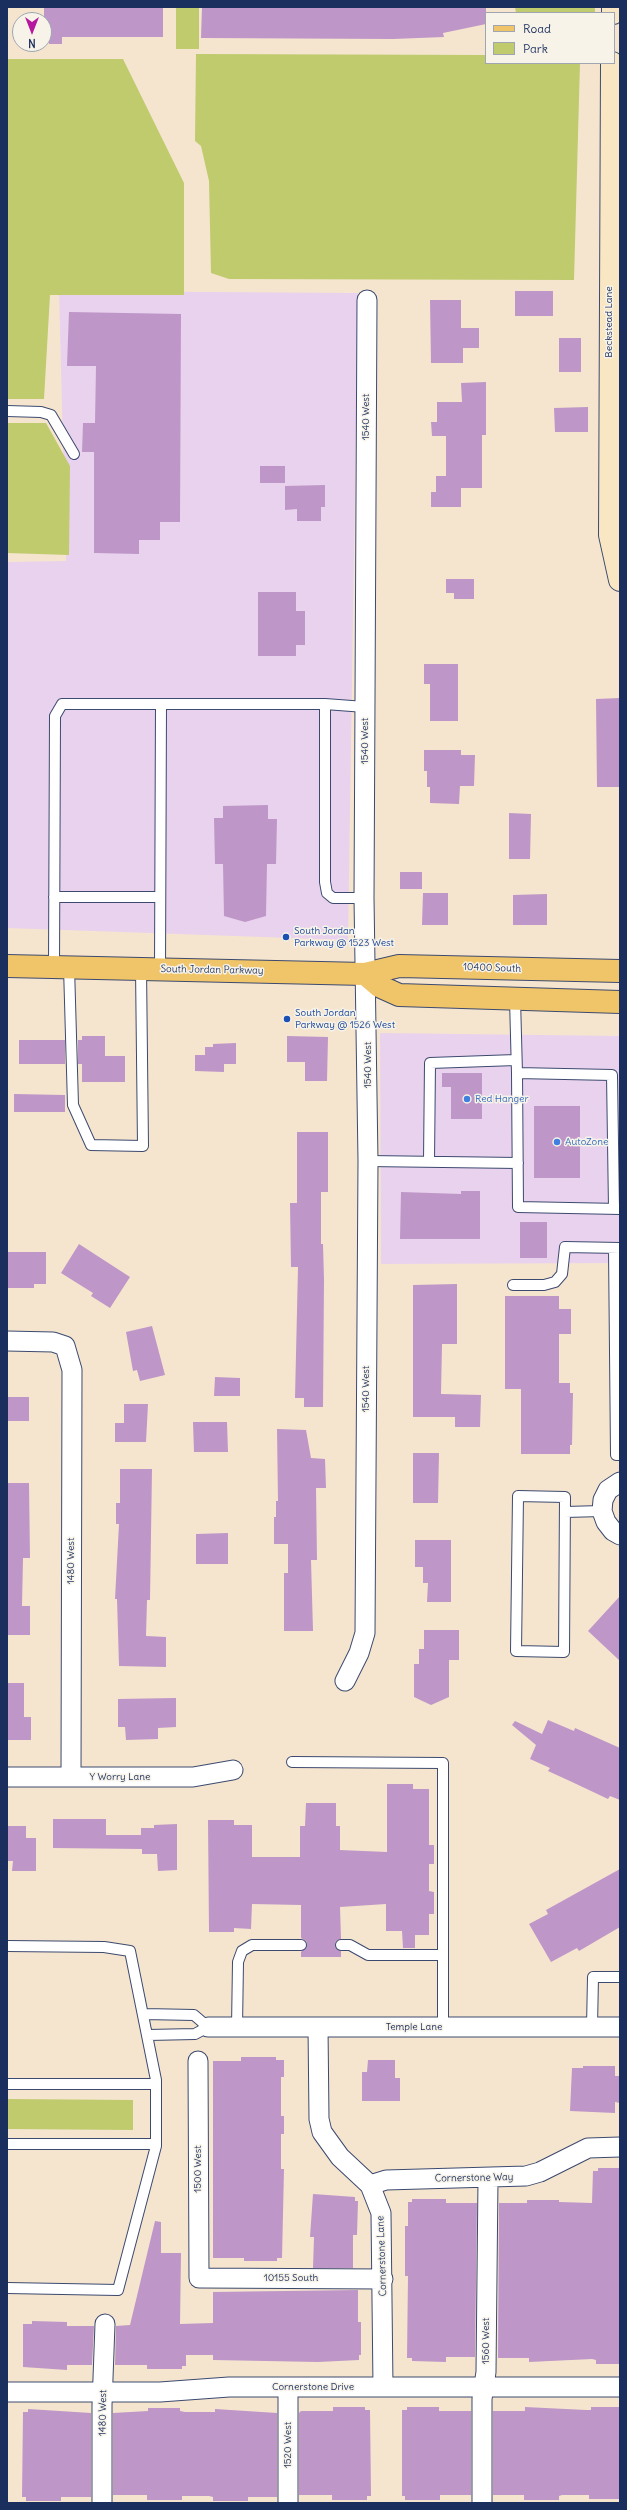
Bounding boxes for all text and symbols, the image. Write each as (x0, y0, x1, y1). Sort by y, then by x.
north arrow (12, 12, 52, 52)
legend (485, 12, 615, 64)
text: Road (523, 21, 551, 36)
text: N (28, 36, 36, 50)
text: Park (523, 41, 548, 56)
street label: Beckstead Lane (603, 286, 615, 358)
street label: 1540 West (360, 394, 372, 440)
street label: 1540 West (359, 718, 371, 764)
place label: South Jordan Parkway @ 1523 West (294, 925, 394, 948)
marker: South Jordan Parkway @ 1523 West (281, 932, 291, 942)
street label: 10400 South (463, 961, 521, 975)
street label: South Jordan Parkway (160, 963, 264, 977)
place label: South Jordan Parkway @ 1526 West (295, 1007, 395, 1030)
marker: South Jordan Parkway @ 1526 West (282, 1014, 292, 1024)
street label: 1540 West (362, 1042, 374, 1088)
place label: Red Hanger (475, 1093, 529, 1105)
marker: Red Hanger (462, 1094, 472, 1104)
place label: AutoZone (565, 1136, 608, 1148)
marker: AutoZone (552, 1137, 562, 1147)
street label: 1540 West (360, 1366, 372, 1412)
street label: 1480 West (65, 1538, 77, 1584)
street label: Y Worry Lane (90, 1771, 150, 1783)
street label: Temple Lane (386, 2021, 442, 2033)
street label: 1500 West (192, 2145, 204, 2193)
street label: Cornerstone Way (435, 2171, 513, 2185)
street label: Cornerstone Lane (375, 2215, 389, 2297)
street label: 10155 South (264, 2272, 318, 2284)
street label: 1560 West (480, 2318, 492, 2364)
street label: Cornerstone Drive (272, 2381, 354, 2393)
street label: 1480 West (97, 2390, 109, 2436)
street label: 1520 West (282, 2422, 294, 2468)

